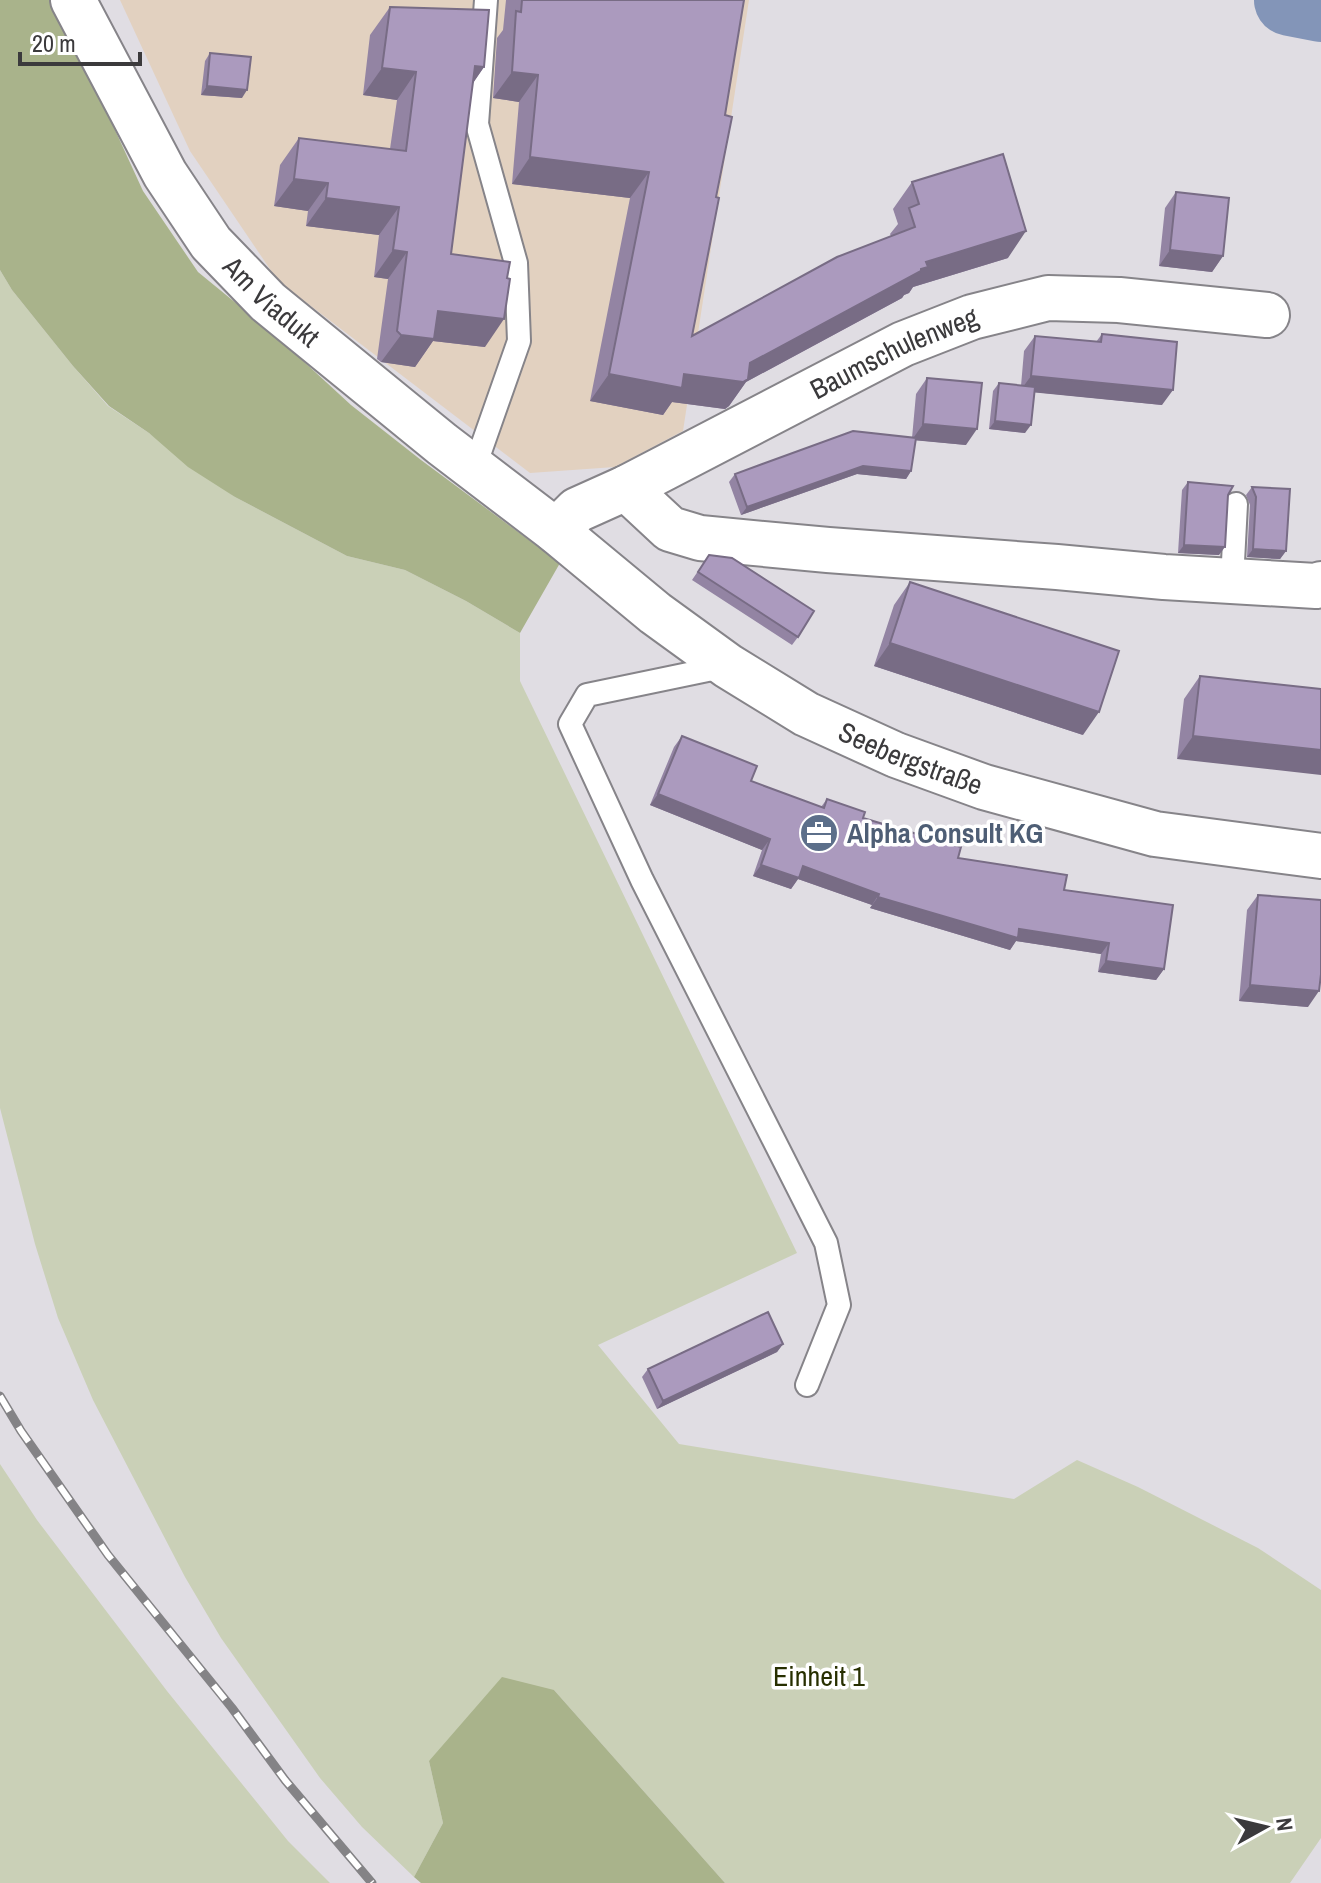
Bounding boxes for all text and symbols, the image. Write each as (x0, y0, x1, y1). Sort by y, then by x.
scale bar (20, 16, 140, 66)
text: 20 m (32, 27, 76, 59)
street label: Am Viadukt (214, 247, 328, 356)
street label: Baumschulenweg (803, 297, 984, 408)
street label: Seebergstraße (833, 712, 988, 804)
office icon: Alpha Consult KG (798, 812, 840, 854)
place label: Alpha Consult KG (847, 814, 1043, 852)
park label: Einheit 1 (773, 1657, 865, 1695)
north arrow (1225, 1787, 1305, 1867)
text: N (1269, 1816, 1301, 1833)

